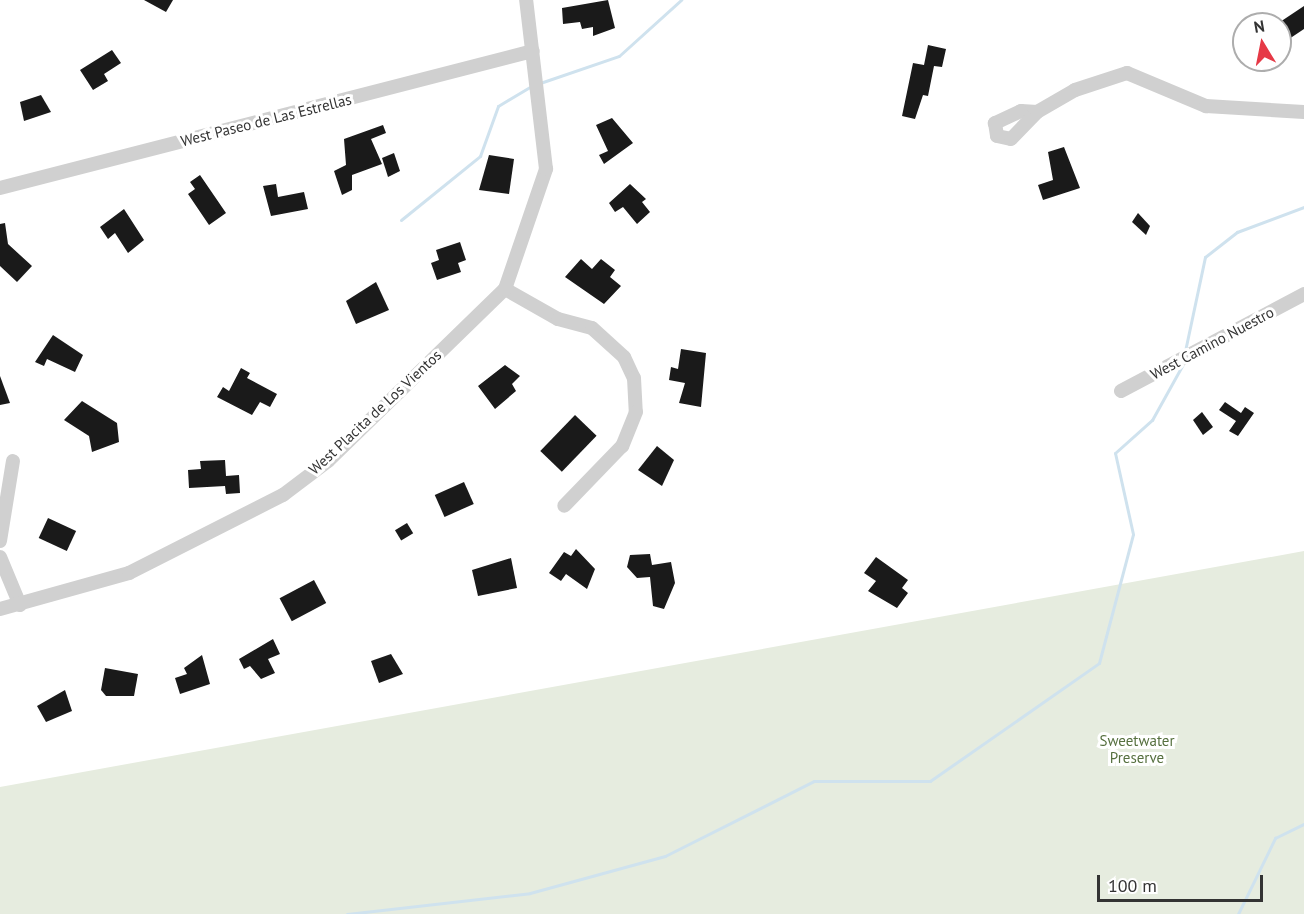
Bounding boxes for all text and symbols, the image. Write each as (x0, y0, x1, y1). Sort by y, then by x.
north arrow (1232, 12, 1292, 72)
text: N (1252, 15, 1266, 37)
street label: West Paseo de Las Estrellas (179, 90, 353, 150)
street label: West Camino Nuestro (1147, 303, 1277, 383)
street label: West Placita de Los Vientos (305, 346, 445, 478)
park label: Sweetwater Preserve (1099, 731, 1175, 766)
scale bar (1100, 863, 1266, 901)
text: 100 m (1108, 874, 1157, 897)

